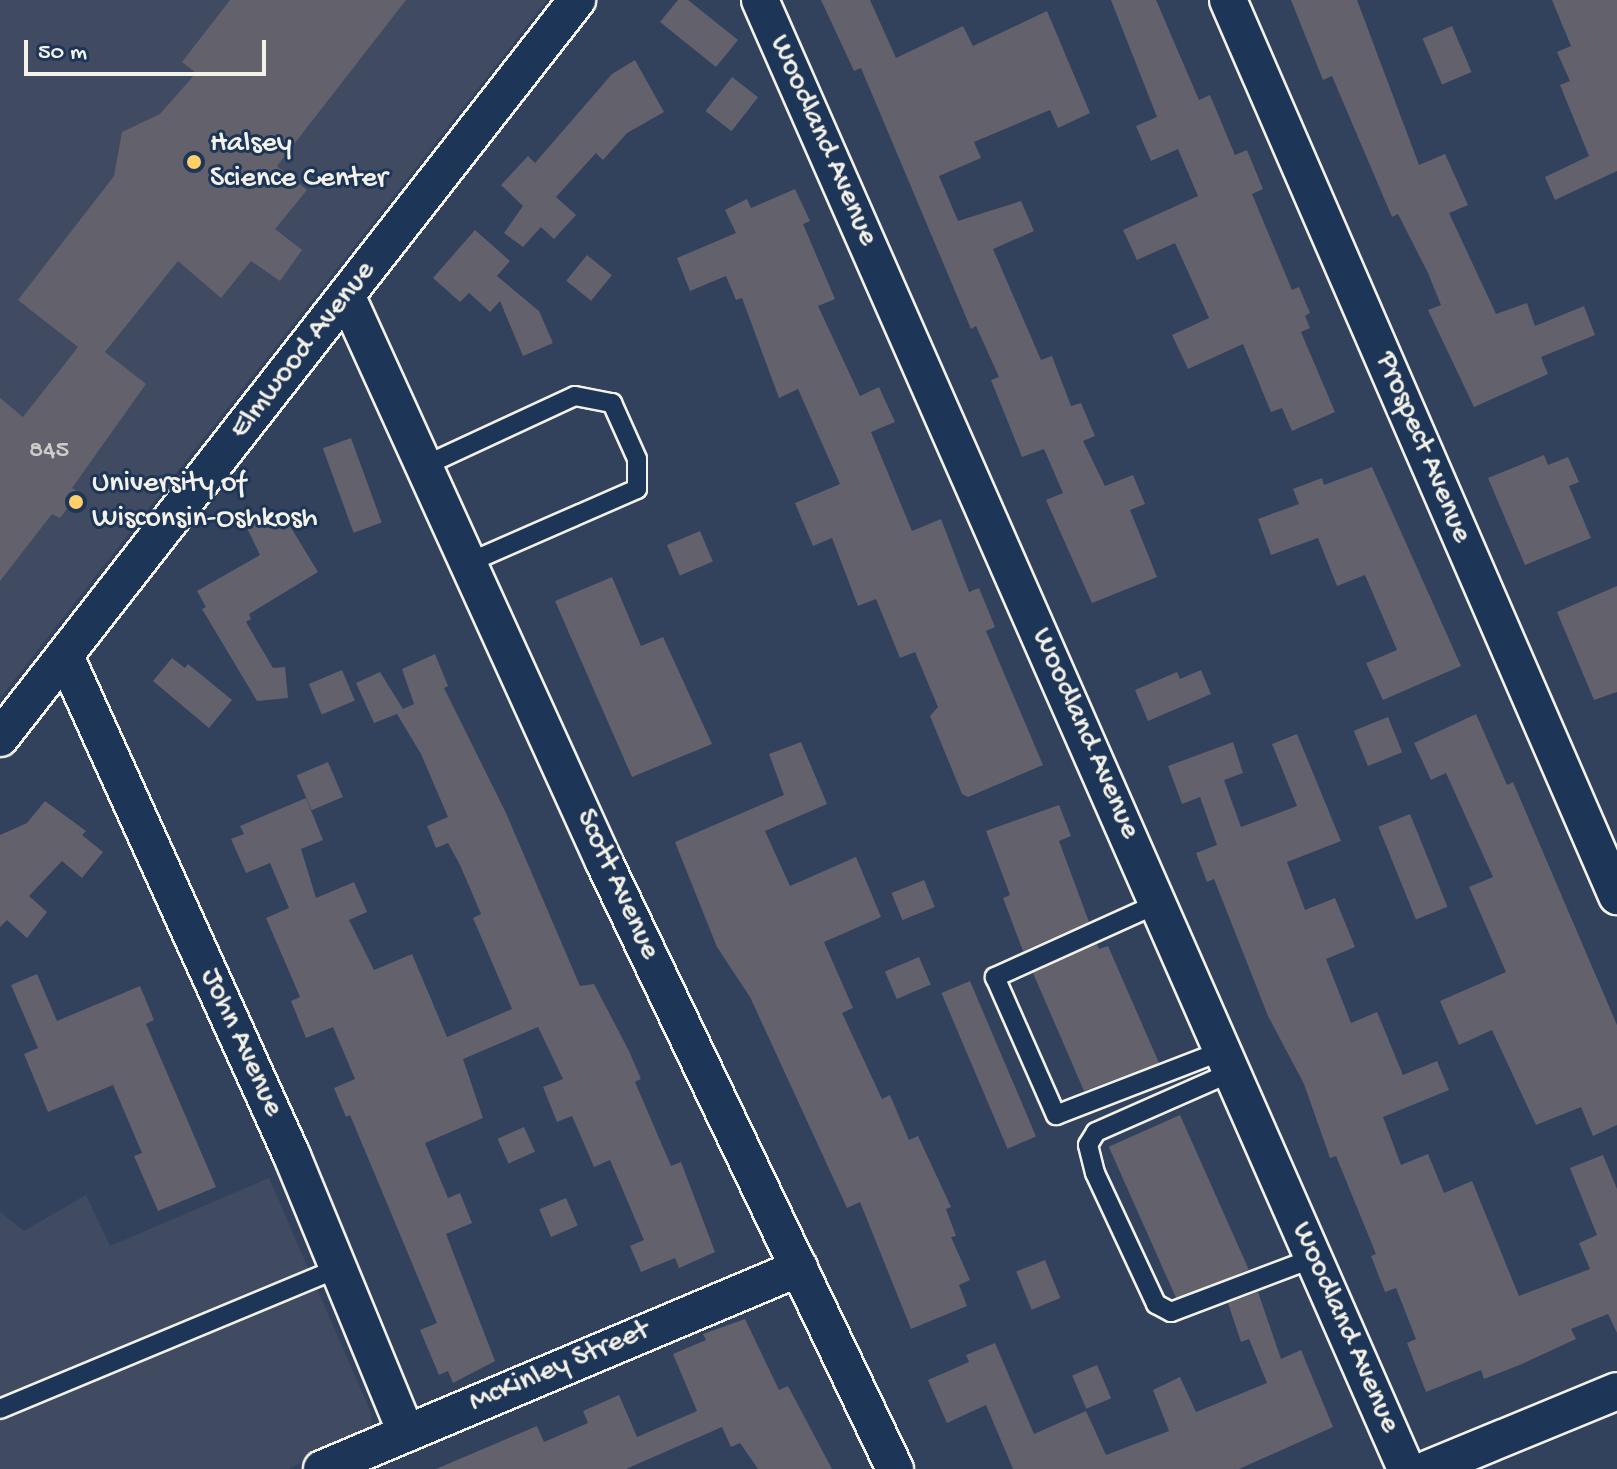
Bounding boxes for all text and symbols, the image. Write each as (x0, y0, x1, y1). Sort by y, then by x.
scale bar (28, 24, 270, 74)
street label: Woodland Avenue (759, 30, 885, 252)
text: 50 m (38, 39, 87, 68)
place label: Halsey Science Center (210, 127, 387, 198)
marker: Halsey Science Center (185, 153, 203, 171)
street label: Elmwood Avenue (223, 255, 385, 447)
street label: Prospect Avenue (1366, 347, 1478, 549)
house number: 845 (29, 436, 69, 468)
place label: University of Wisconsin-Oshkosh (92, 467, 318, 538)
marker: University of Wisconsin-Oshkosh (67, 493, 85, 511)
street label: Woodland Avenue (1021, 623, 1147, 845)
street label: Scott Avenue (566, 804, 666, 966)
street label: John Avenue (190, 963, 290, 1123)
street label: Woodland Avenue (1281, 1217, 1407, 1439)
street label: McKinley Street (464, 1314, 656, 1422)

